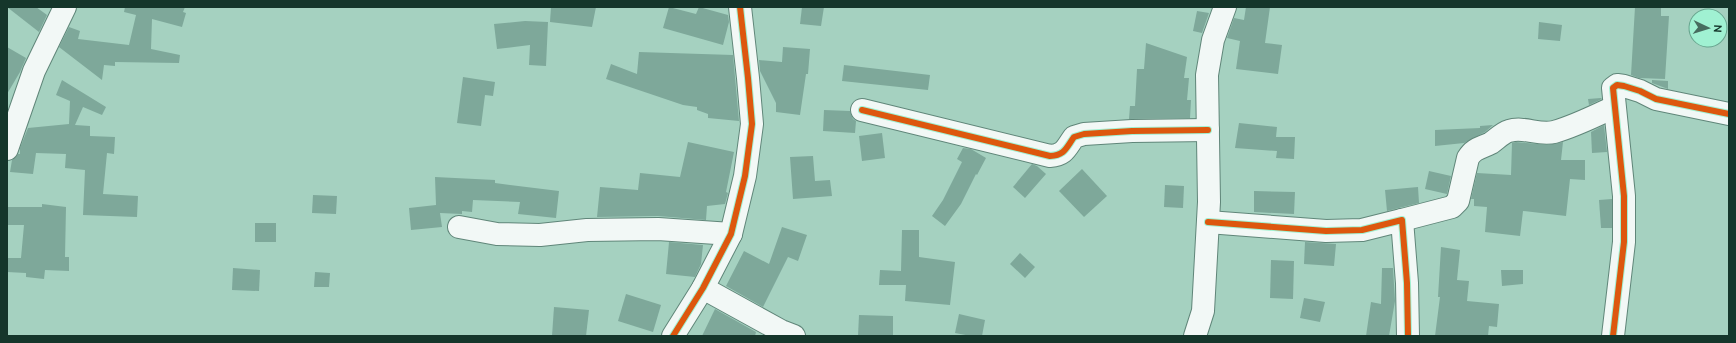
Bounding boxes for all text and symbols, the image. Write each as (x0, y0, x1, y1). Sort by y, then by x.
north arrow (1688, 8, 1728, 48)
text: N (1712, 24, 1724, 33)

